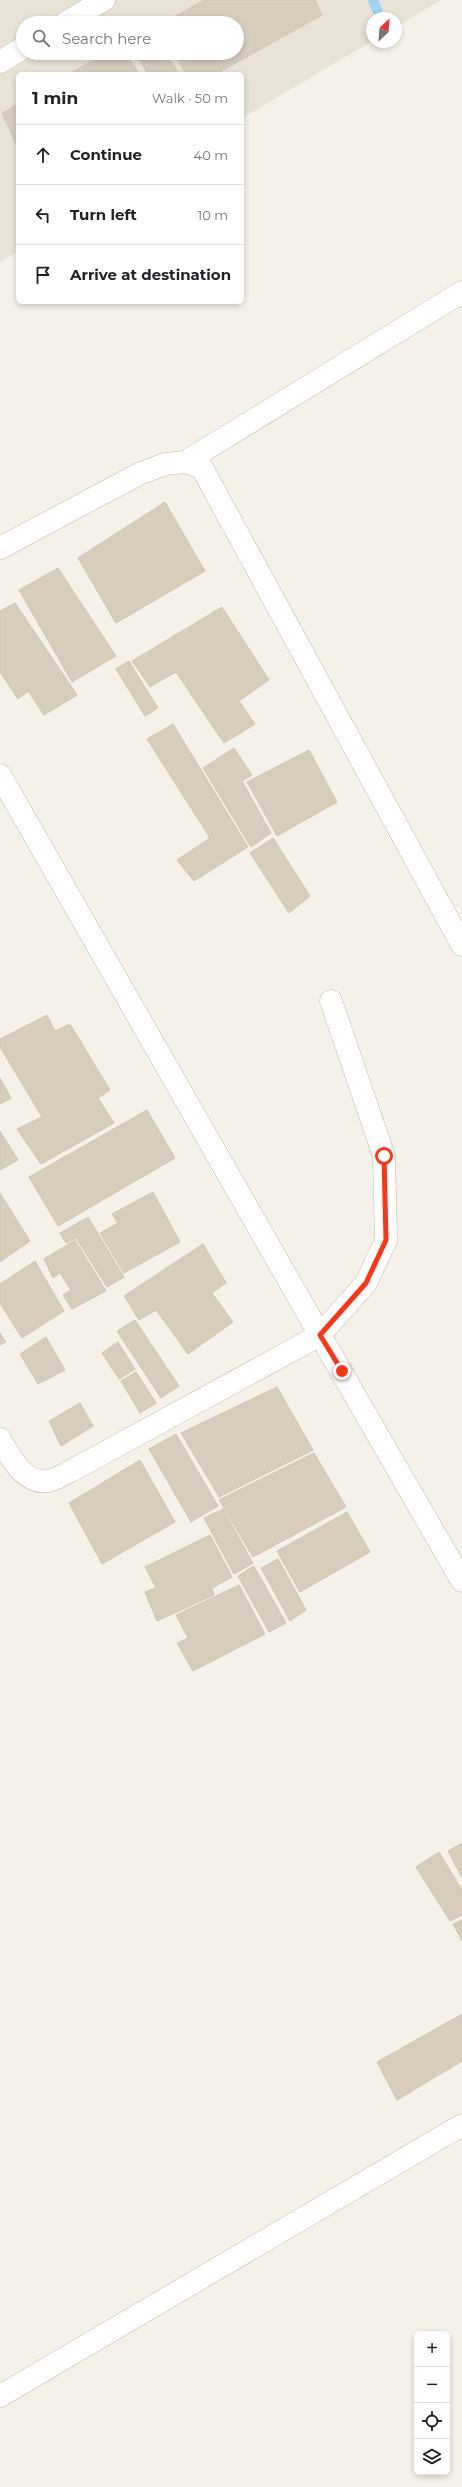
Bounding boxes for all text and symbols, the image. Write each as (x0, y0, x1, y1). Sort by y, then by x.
north arrow (366, 12, 402, 48)
search box (16, 16, 244, 60)
icon: search (30, 27, 52, 49)
text: Search here (62, 29, 151, 48)
text: 1 min (32, 88, 78, 108)
text: Walk · 50 m (152, 90, 228, 106)
icon: ahead (32, 144, 54, 166)
text: Continue (70, 145, 142, 164)
text: 40 m (194, 147, 228, 163)
icon: left (32, 204, 54, 226)
text: Turn left (70, 205, 137, 224)
text: 10 m (198, 207, 228, 223)
icon: arrive (32, 264, 54, 286)
text: Arrive at destination (70, 265, 231, 284)
route start (375, 1147, 393, 1165)
route end (333, 1362, 351, 1380)
map controls (414, 2331, 450, 2475)
button: + (414, 2331, 450, 2367)
button: − (414, 2367, 450, 2403)
button: locate (414, 2403, 450, 2439)
button: layers (414, 2439, 450, 2475)

